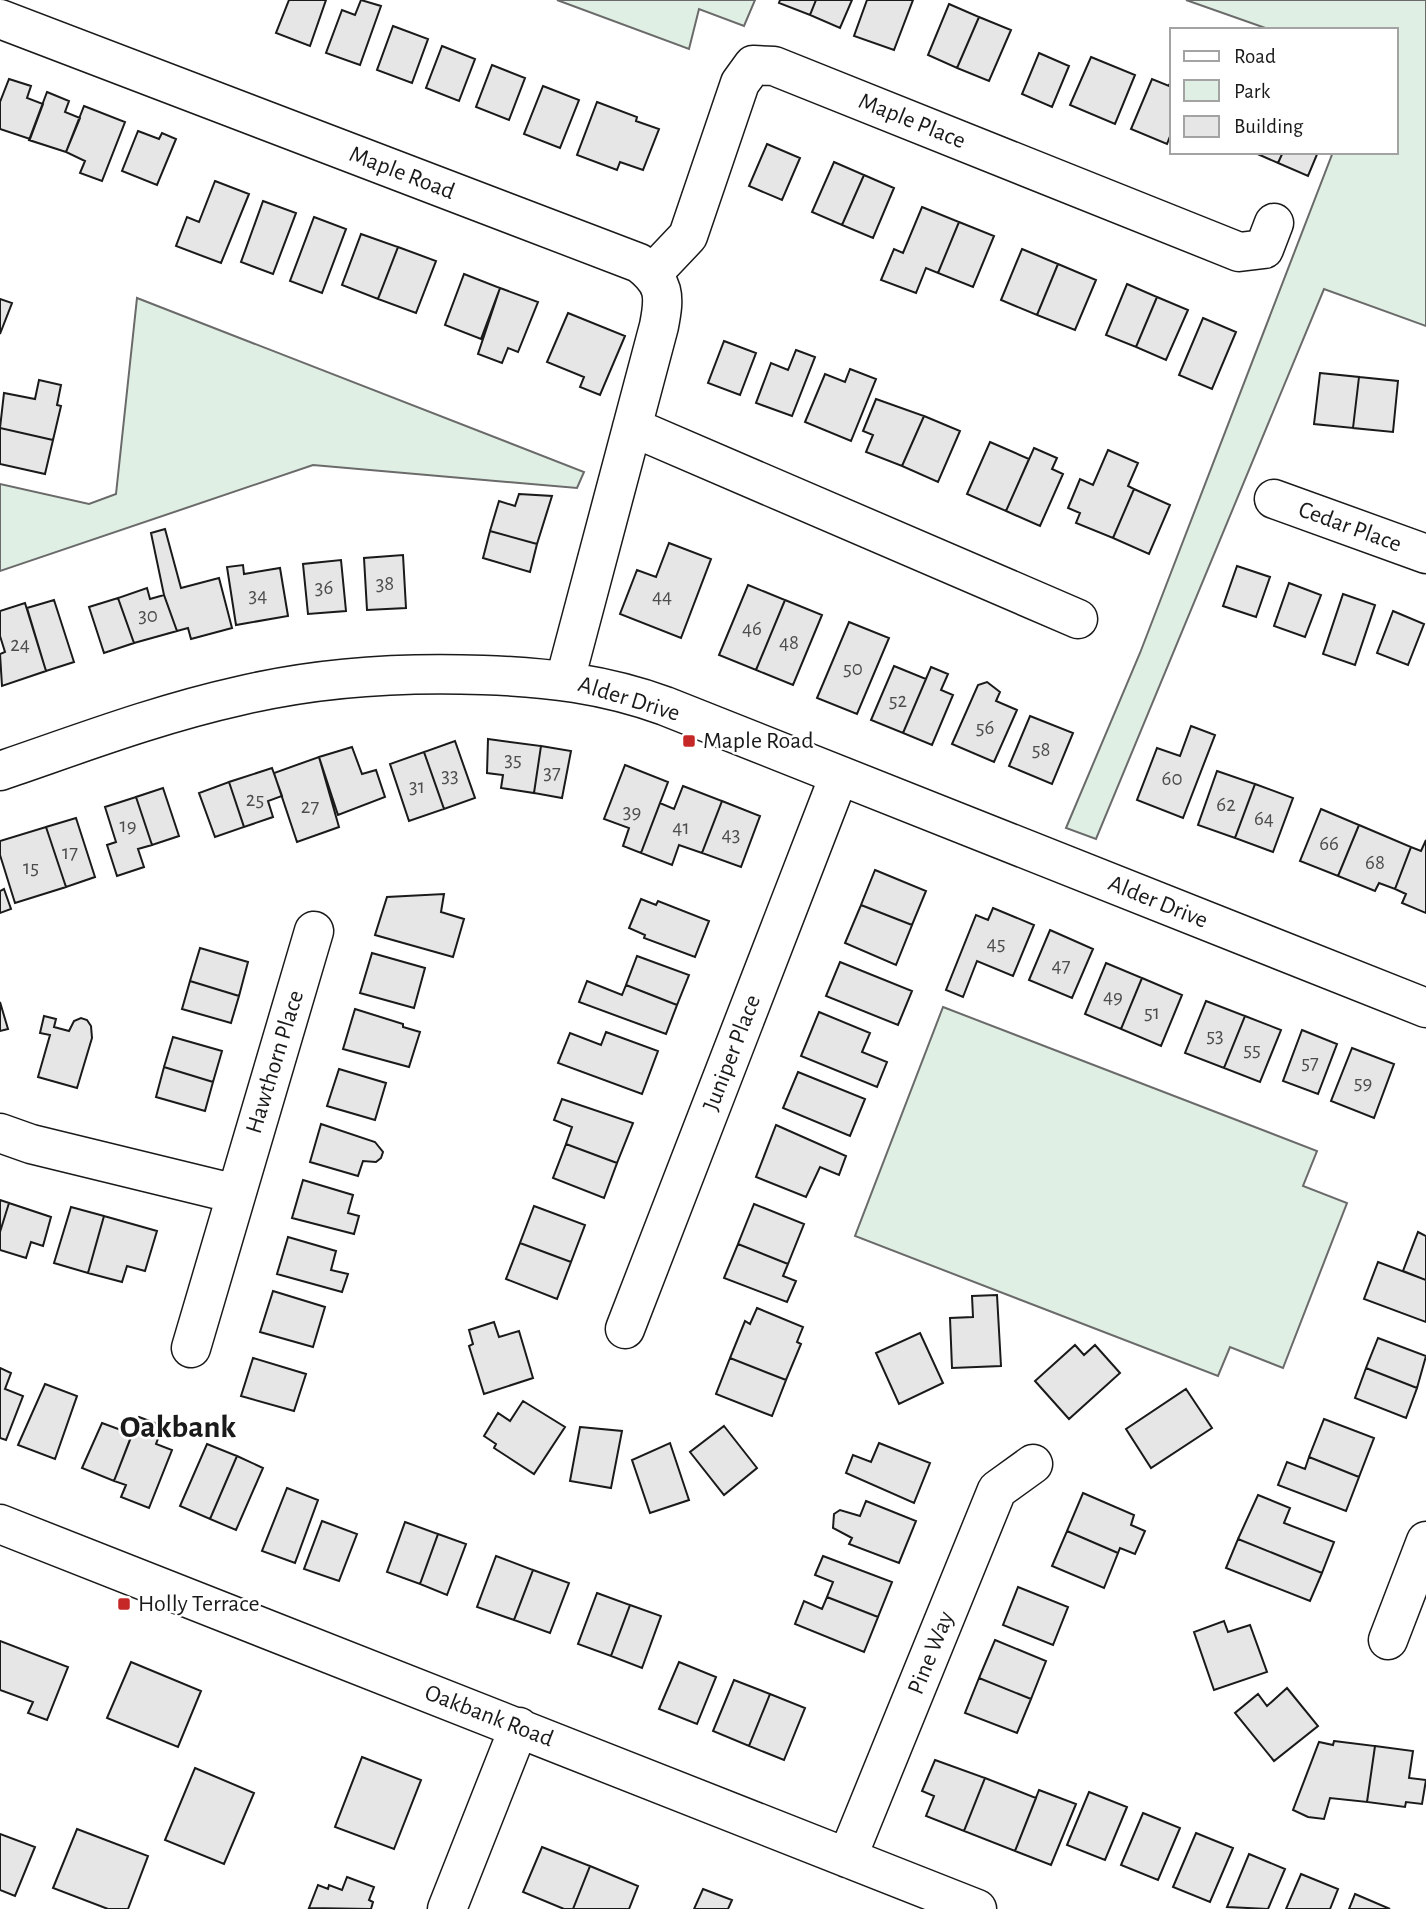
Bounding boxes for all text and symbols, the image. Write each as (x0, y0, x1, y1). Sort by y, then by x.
legend (1170, 28, 1398, 154)
text: Road (1234, 46, 1276, 67)
text: Park (1234, 81, 1271, 102)
street label: Maple Place (855, 89, 969, 153)
text: Building (1234, 116, 1304, 137)
street label: Maple Road (346, 142, 458, 204)
street label: Cedar Place (1295, 497, 1405, 557)
house number: 38 (376, 573, 394, 594)
house number: 36 (315, 577, 333, 598)
house number: 34 (249, 585, 267, 606)
house number: 44 (652, 586, 672, 607)
house number: 30 (138, 605, 158, 626)
house number: 46 (742, 618, 762, 639)
house number: 48 (779, 632, 799, 653)
house number: 24 (10, 634, 30, 655)
house number: 50 (843, 658, 863, 679)
street label: Alder Drive (575, 672, 683, 726)
house number: 52 (889, 690, 907, 711)
house number: 56 (976, 717, 994, 738)
place label: Maple Road (703, 729, 814, 753)
marker: Maple Road (681, 733, 697, 749)
house number: 58 (1032, 739, 1050, 760)
house number: 35 (504, 749, 522, 770)
house number: 37 (543, 762, 561, 783)
house number: 33 (441, 765, 459, 786)
house number: 60 (1162, 768, 1182, 789)
house number: 31 (409, 776, 425, 797)
house number: 25 (246, 789, 264, 810)
house number: 62 (1216, 794, 1236, 815)
house number: 27 (301, 796, 319, 817)
house number: 39 (623, 801, 641, 822)
house number: 64 (1254, 808, 1274, 829)
house number: 19 (119, 815, 137, 836)
house number: 41 (672, 817, 690, 838)
house number: 43 (722, 824, 740, 845)
house number: 66 (1319, 833, 1339, 854)
house number: 17 (62, 842, 78, 863)
house number: 68 (1365, 852, 1385, 873)
house number: 15 (23, 857, 39, 878)
street label: Alder Drive (1105, 871, 1211, 933)
house number: 45 (987, 933, 1005, 954)
house number: 47 (1052, 955, 1071, 976)
house number: 49 (1103, 986, 1123, 1007)
street label: Hawthorn Place (242, 988, 308, 1136)
street label: Juniper Place (699, 992, 765, 1114)
house number: 51 (1144, 1002, 1160, 1023)
house number: 53 (1206, 1025, 1224, 1046)
house number: 55 (1243, 1039, 1261, 1060)
house number: 57 (1301, 1052, 1319, 1073)
house number: 59 (1354, 1072, 1372, 1093)
district label: Oakbank (120, 1411, 236, 1443)
place label: Holly Terrace (138, 1592, 260, 1616)
marker: Holly Terrace (116, 1596, 132, 1612)
street label: Pine Way (904, 1608, 958, 1698)
street label: Oakbank Road (421, 1681, 557, 1751)

